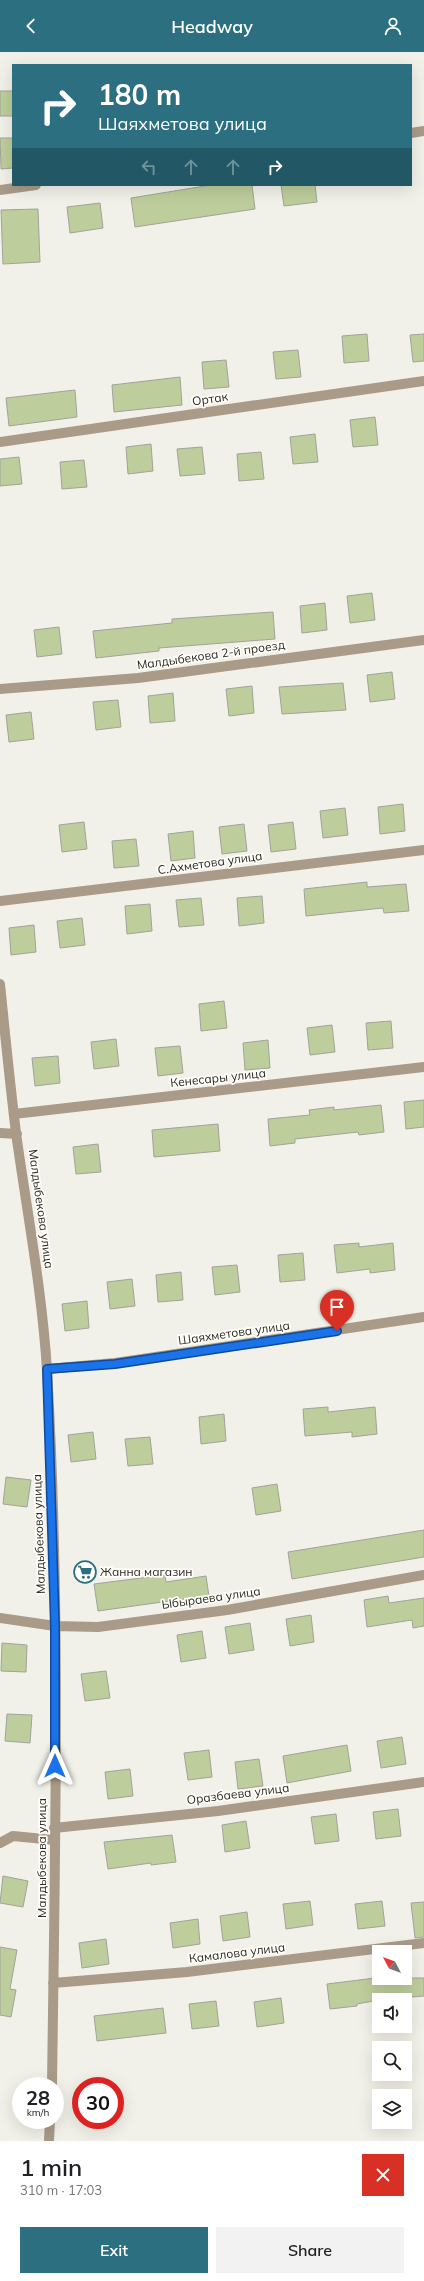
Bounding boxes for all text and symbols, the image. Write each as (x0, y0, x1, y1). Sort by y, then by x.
icon: back (20, 15, 42, 37)
text: Headway (171, 15, 253, 38)
icon: person (382, 15, 404, 37)
text: 180 m (98, 77, 181, 112)
icon: right (32, 80, 84, 132)
text: Шаяхметова улица (98, 112, 267, 135)
icon: left (138, 156, 160, 178)
icon: ahead (180, 156, 202, 178)
icon: ahead (222, 156, 244, 178)
icon: right (264, 156, 286, 178)
street label: Ортак (191, 389, 229, 408)
street label: Малдыбекова 2-й проезд (136, 637, 286, 672)
street label: С.Ахметова улица (157, 848, 263, 877)
street label: Кенесары улица (169, 1065, 266, 1090)
street label: Малдыбекова улица (26, 1148, 57, 1269)
pin (320, 1290, 354, 1331)
icon: arrive (326, 1296, 348, 1318)
street label: Шаяхметова улица (177, 1317, 291, 1348)
street label: Малдыбекова улица (29, 1474, 48, 1594)
supermarket icon: Жанна магазин (72, 1559, 98, 1585)
place label: Жанна магазин (100, 1564, 193, 1579)
street label: Ыбыраева улица (160, 1583, 261, 1612)
position arrow (34, 1745, 76, 1787)
street label: Оразбаева улица (186, 1780, 290, 1807)
street label: Малдыбекова улица (34, 1798, 49, 1918)
street label: Камалова улица (188, 1939, 286, 1966)
north arrow (372, 1945, 412, 1985)
map controls (372, 1945, 412, 2129)
button: sound (372, 1993, 412, 2033)
button: search (372, 2041, 412, 2081)
speed limit sign: 30 (72, 2077, 124, 2129)
text: 28 (26, 2085, 50, 2110)
button: layers (372, 2089, 412, 2129)
text: km/h (27, 2106, 49, 2119)
text: 1 min (20, 2152, 82, 2182)
button: close (362, 2154, 404, 2196)
text: 310 m · 17:03 (20, 2182, 102, 2198)
button: Exit (20, 2227, 208, 2273)
button: Share (216, 2227, 404, 2273)

